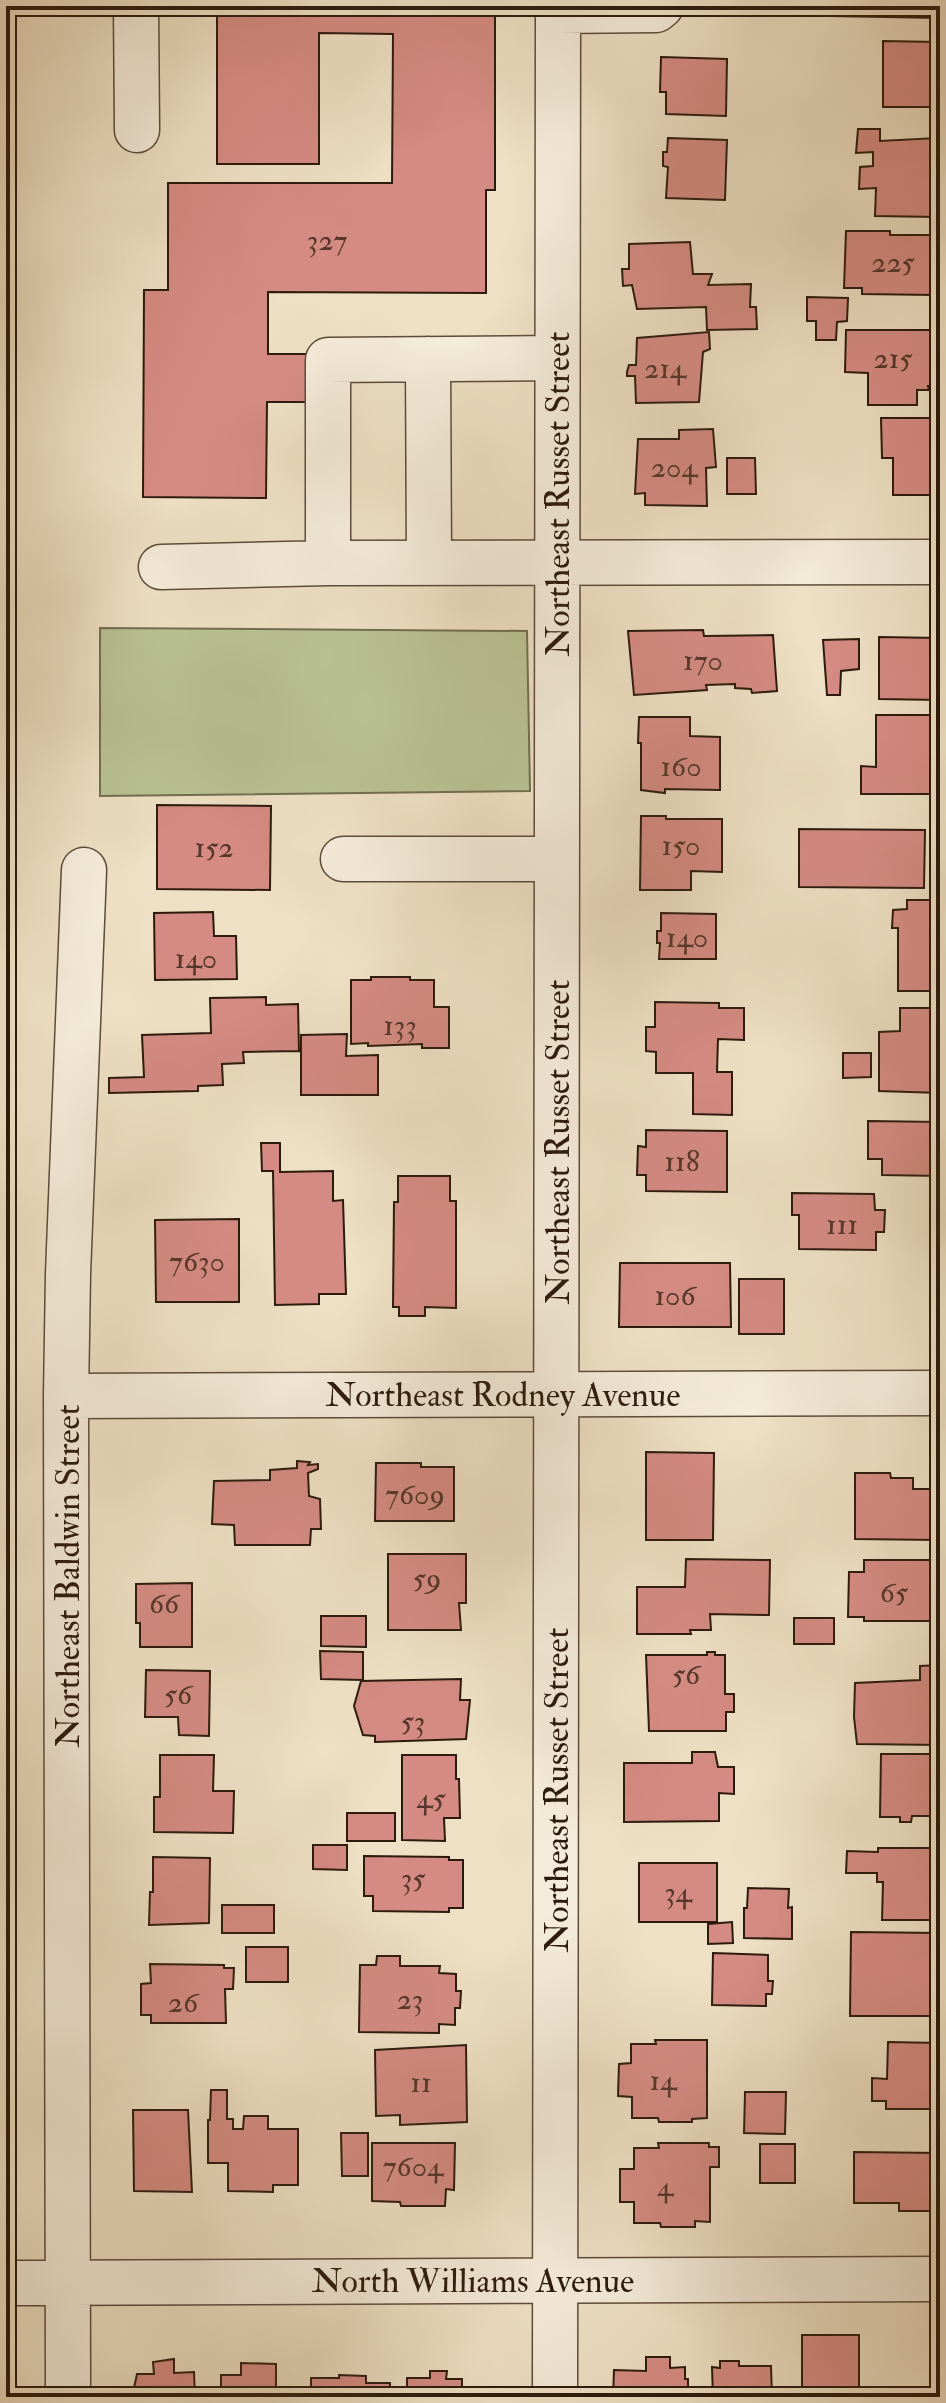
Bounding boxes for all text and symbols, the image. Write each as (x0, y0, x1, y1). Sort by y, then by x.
house number: 327 (307, 222, 347, 259)
house number: 225 (871, 244, 916, 281)
street label: Northeast Russet Street (537, 332, 580, 656)
house number: 215 (873, 340, 913, 377)
house number: 214 (644, 350, 688, 387)
house number: 204 (651, 449, 699, 486)
house number: 170 (683, 642, 723, 679)
house number: 160 (660, 748, 702, 785)
house number: 150 (662, 827, 700, 864)
house number: 152 (195, 829, 233, 866)
house number: 140 (666, 919, 708, 956)
house number: 140 (175, 940, 217, 977)
street label: Northeast Russet Street (537, 980, 580, 1304)
house number: 133 (383, 1007, 417, 1044)
house number: 118 (664, 1143, 700, 1180)
house number: 111 (826, 1206, 858, 1243)
house number: 7630 (169, 1243, 225, 1280)
house number: 106 (654, 1277, 697, 1314)
street label: Northeast Rodney Avenue (326, 1374, 680, 1417)
street label: Northeast Baldwin Street (47, 1404, 90, 1748)
house number: 7609 (385, 1476, 445, 1513)
house number: 59 (413, 1560, 441, 1597)
house number: 65 (880, 1574, 909, 1611)
house number: 66 (149, 1585, 181, 1622)
street label: Northeast Russet Street (536, 1628, 579, 1952)
house number: 56 (672, 1656, 702, 1693)
house number: 56 (164, 1676, 194, 1713)
house number: 53 (401, 1703, 425, 1740)
house number: 45 (416, 1780, 446, 1817)
house number: 35 (401, 1860, 426, 1897)
house number: 34 (664, 1874, 694, 1911)
house number: 23 (397, 1981, 423, 2018)
house number: 26 (168, 1984, 200, 2021)
house number: 14 (650, 2062, 678, 2099)
house number: 11 (410, 2064, 432, 2101)
house number: 7604 (383, 2148, 445, 2185)
house number: 4 (657, 2168, 675, 2205)
street label: North Williams Avenue (312, 2260, 634, 2303)

